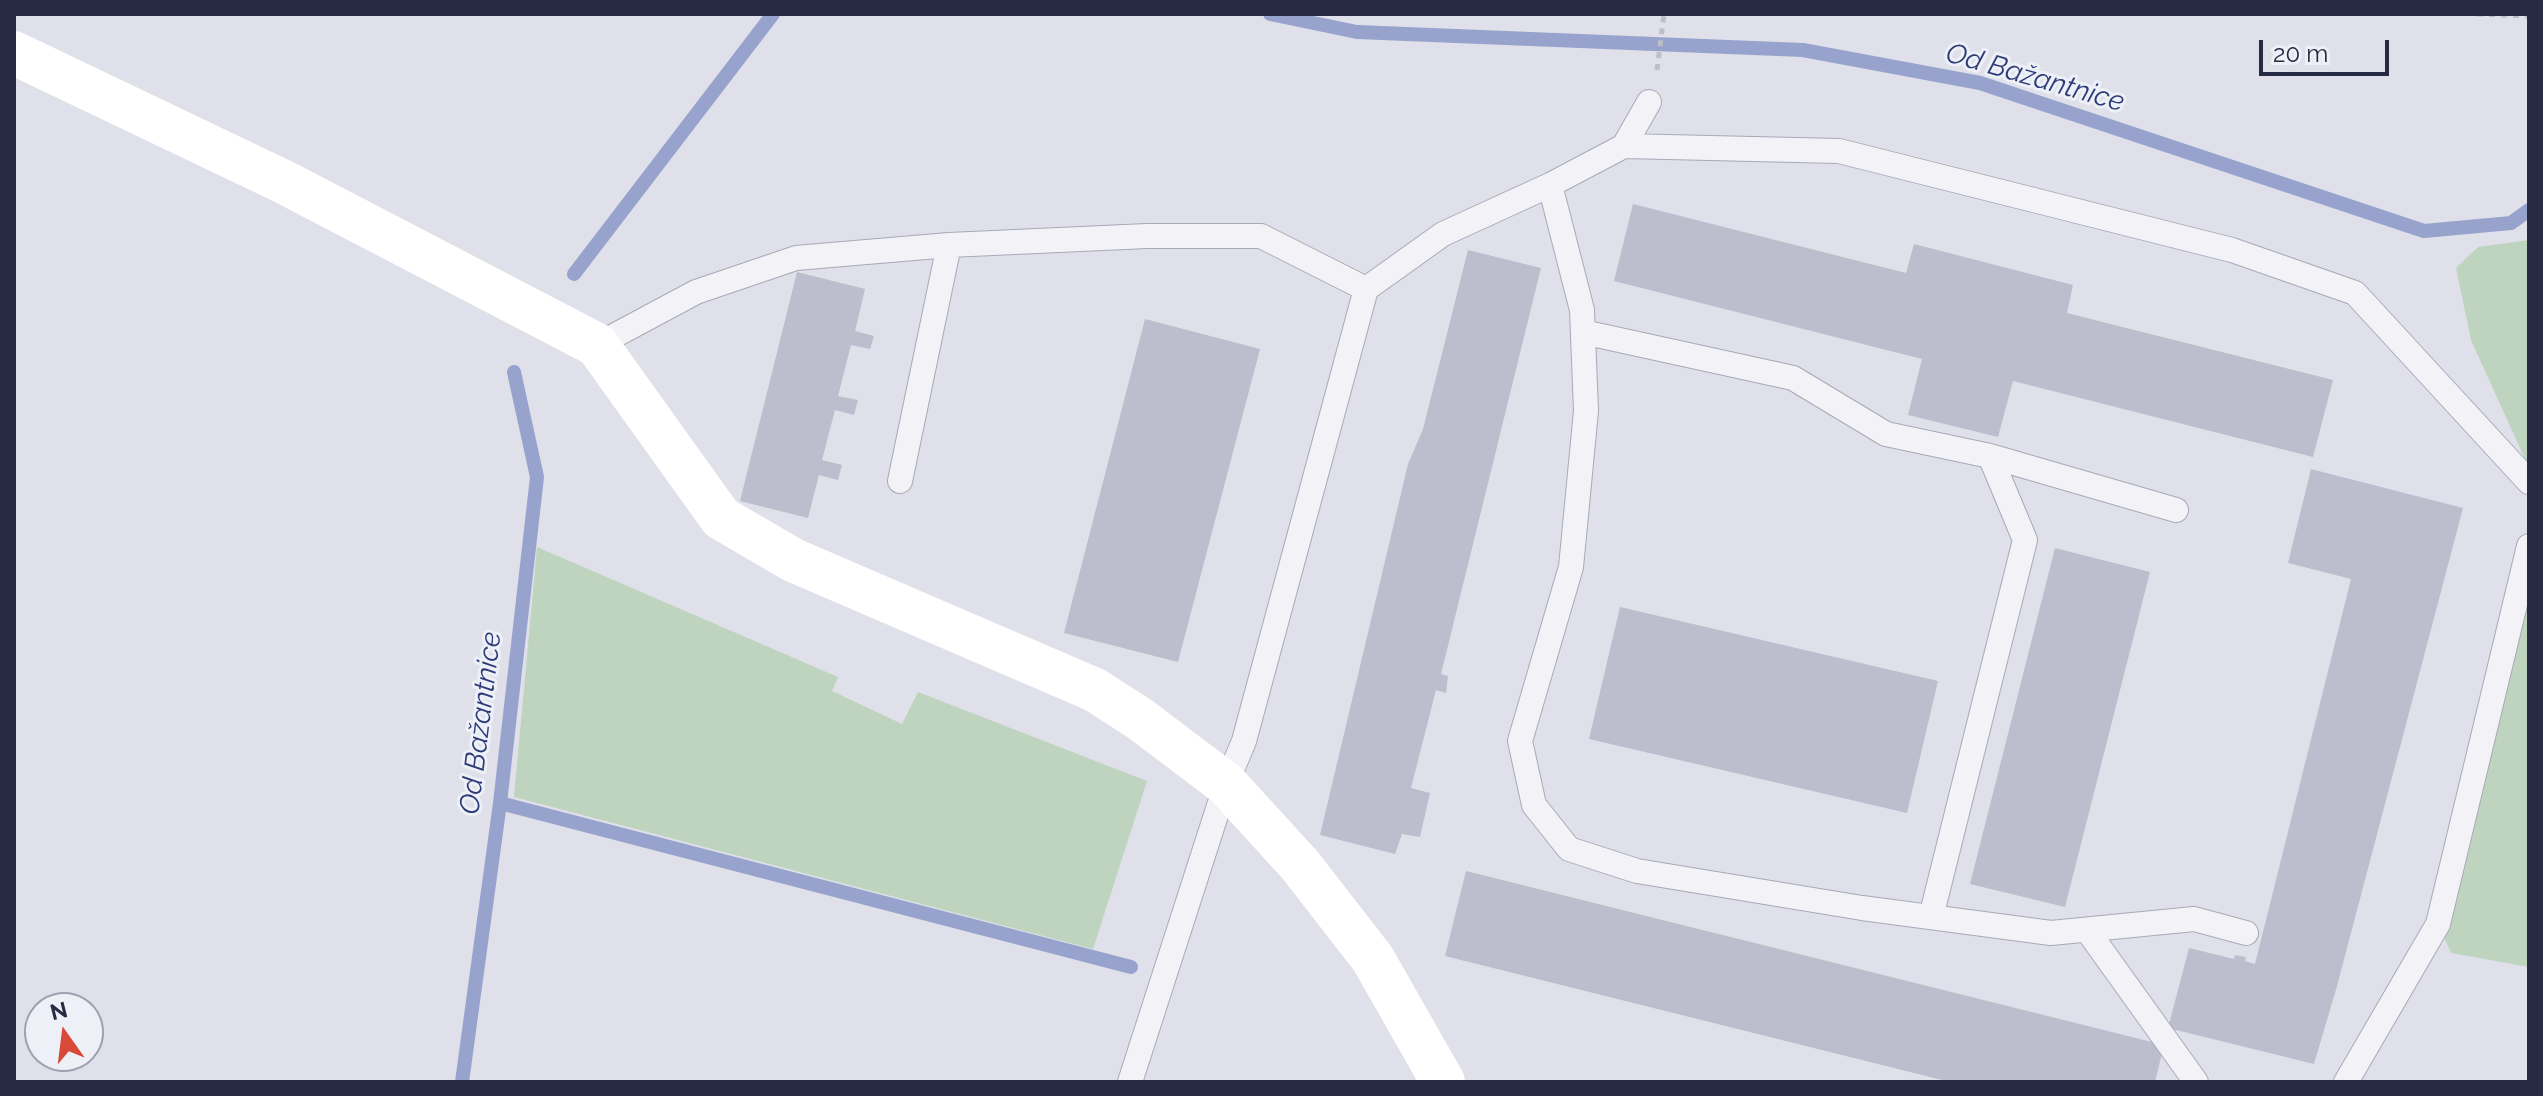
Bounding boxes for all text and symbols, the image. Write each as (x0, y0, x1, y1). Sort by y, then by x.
scale bar (2263, 24, 2393, 74)
water label: Od Bažantnice (1942, 37, 2128, 119)
text: 20 m (2273, 39, 2328, 68)
water label: Od Bažantnice (453, 630, 509, 816)
north arrow (24, 992, 104, 1072)
text: N (47, 996, 70, 1025)

